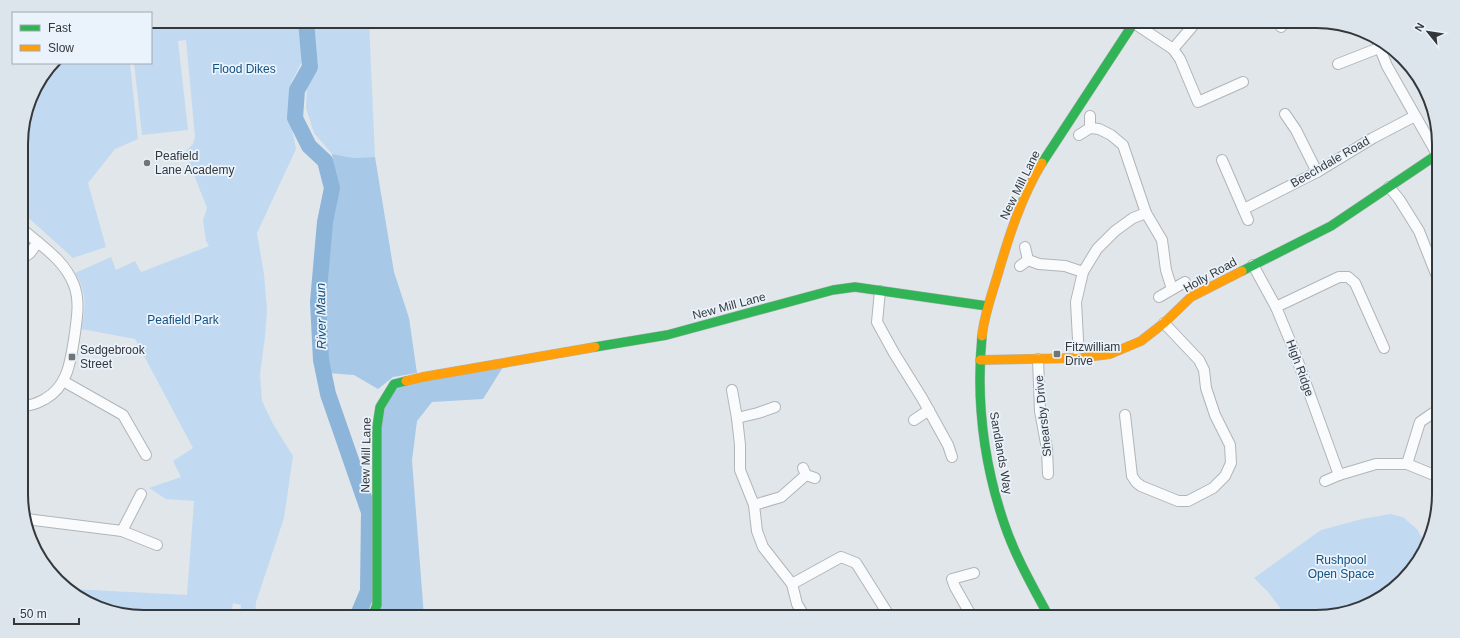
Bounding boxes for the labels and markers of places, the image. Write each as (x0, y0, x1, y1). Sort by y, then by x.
place label: Peafield Lane Academy (155, 149, 234, 177)
marker: Peafield Lane Academy (142, 158, 152, 168)
place label: Fitzwilliam Drive (1065, 340, 1120, 368)
place label: Sedgebrook Street (80, 343, 146, 371)
marker: Fitzwilliam Drive (1052, 349, 1062, 359)
marker: Sedgebrook Street (67, 352, 77, 362)

